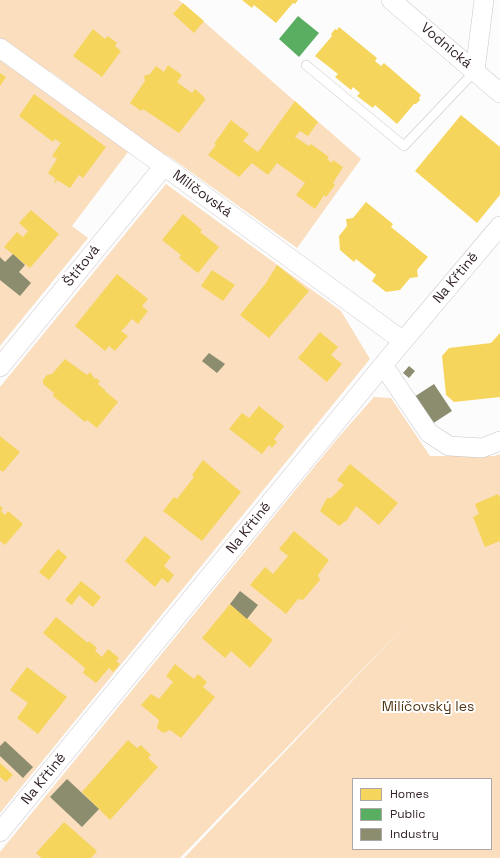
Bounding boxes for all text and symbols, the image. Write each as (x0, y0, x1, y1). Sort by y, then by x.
street label: Vodnická (417, 20, 475, 72)
street label: Milíčovská (169, 167, 235, 221)
street label: Štítová (60, 242, 104, 290)
street label: Na Křtině (430, 249, 482, 307)
street label: Na Křtině (223, 499, 275, 557)
park label: Milíčovský les (382, 699, 474, 715)
street label: Na Křtině (18, 750, 70, 808)
legend (352, 778, 492, 850)
text: Homes (390, 786, 429, 802)
text: Public (390, 806, 425, 822)
text: Industry (390, 826, 439, 842)

